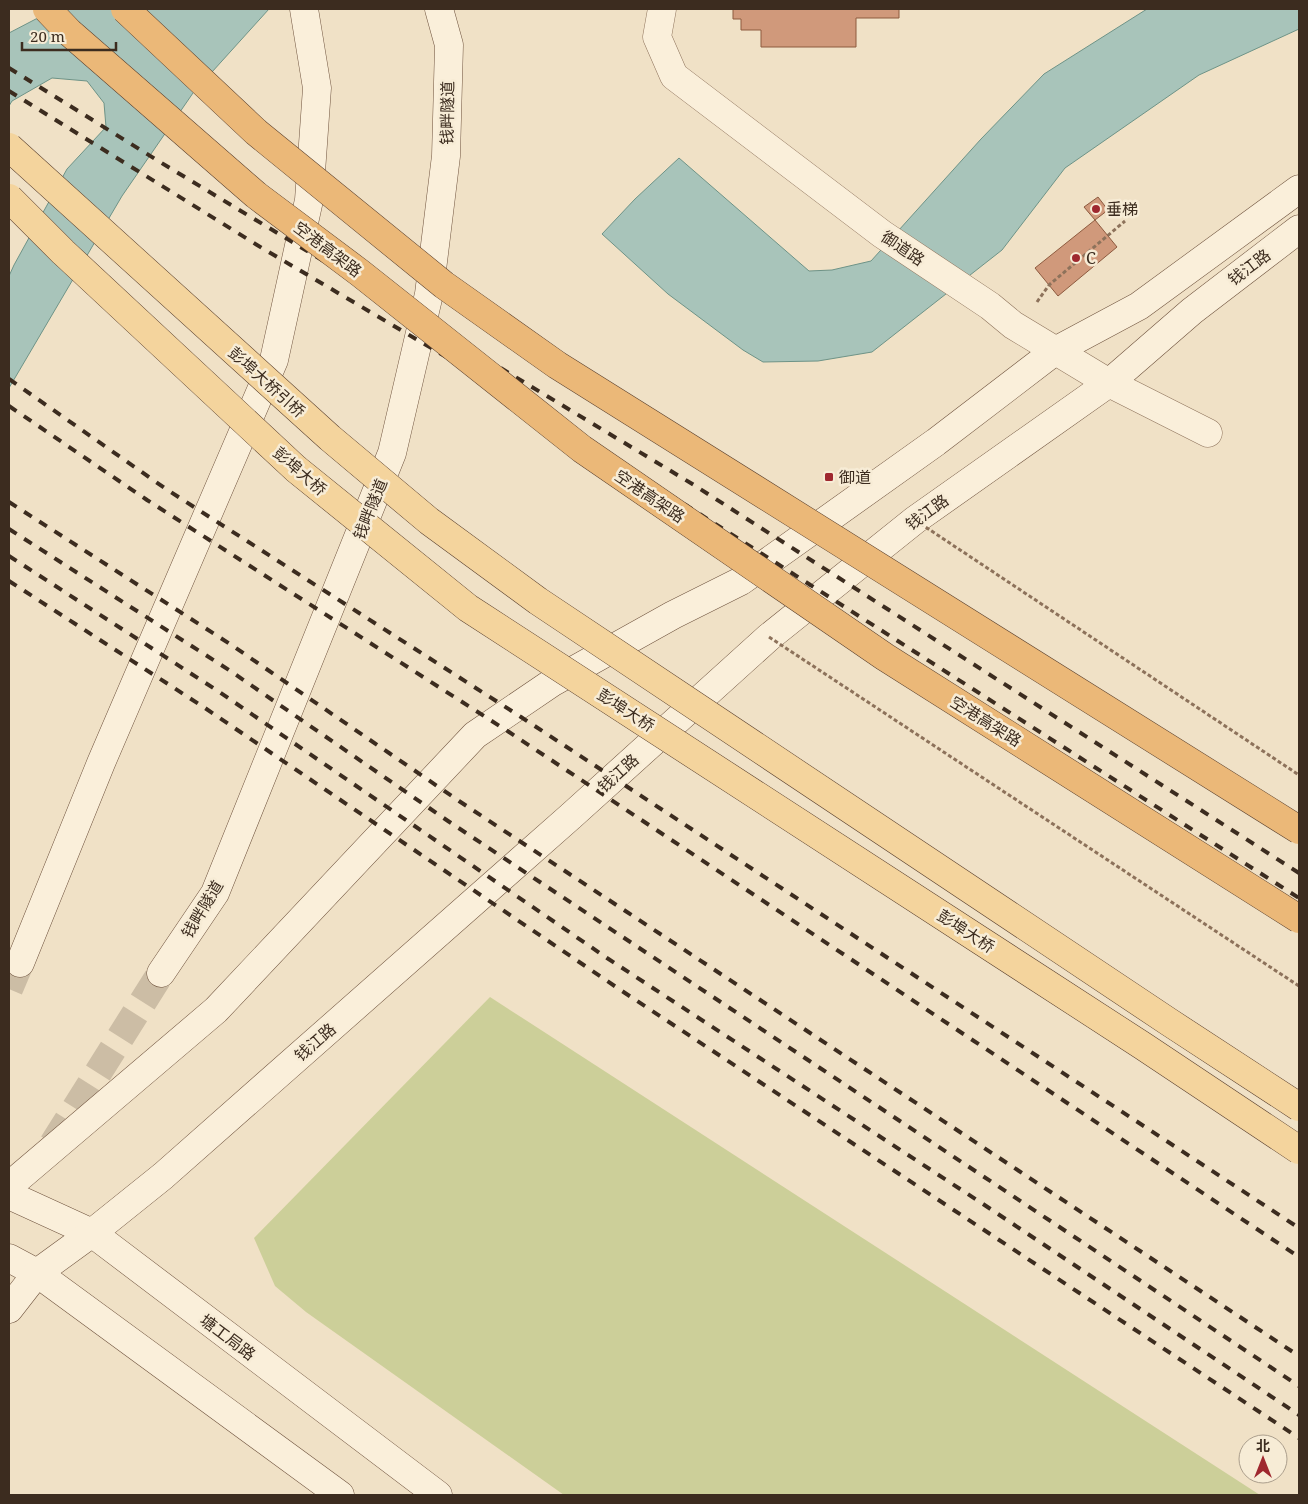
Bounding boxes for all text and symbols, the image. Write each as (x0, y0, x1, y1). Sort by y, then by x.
scale bar (22, 20, 116, 52)
text: 20 m (30, 26, 65, 46)
street label: 钱畔隧道 (435, 81, 459, 145)
place label: 垂梯 (1106, 198, 1138, 220)
marker: 垂梯 (1090, 203, 1102, 215)
street label: 空港高架路 (289, 216, 367, 282)
street label: 御道路 (877, 225, 929, 271)
street label: 钱江路 (1223, 244, 1275, 290)
place label: C (1086, 247, 1096, 269)
marker: C (1070, 252, 1082, 264)
street label: 彭埠大桥引桥 (224, 342, 310, 422)
street label: 彭埠大桥 (269, 442, 331, 500)
street label: 空港高架路 (611, 465, 689, 527)
place label: 御道 (839, 466, 871, 488)
marker: 御道 (823, 471, 835, 483)
street label: 钱畔隧道 (348, 475, 392, 543)
street label: 钱江路 (901, 489, 953, 535)
street label: 彭埠大桥 (593, 683, 659, 737)
street label: 空港高架路 (946, 690, 1026, 752)
street label: 钱江路 (593, 749, 643, 797)
street label: 钱畔隧道 (176, 876, 228, 942)
street label: 彭埠大桥 (933, 904, 999, 958)
street label: 钱江路 (290, 1018, 340, 1066)
street label: 塘工局路 (196, 1309, 260, 1365)
north arrow (1238, 1434, 1288, 1484)
text: 北 (1256, 1436, 1270, 1455)

